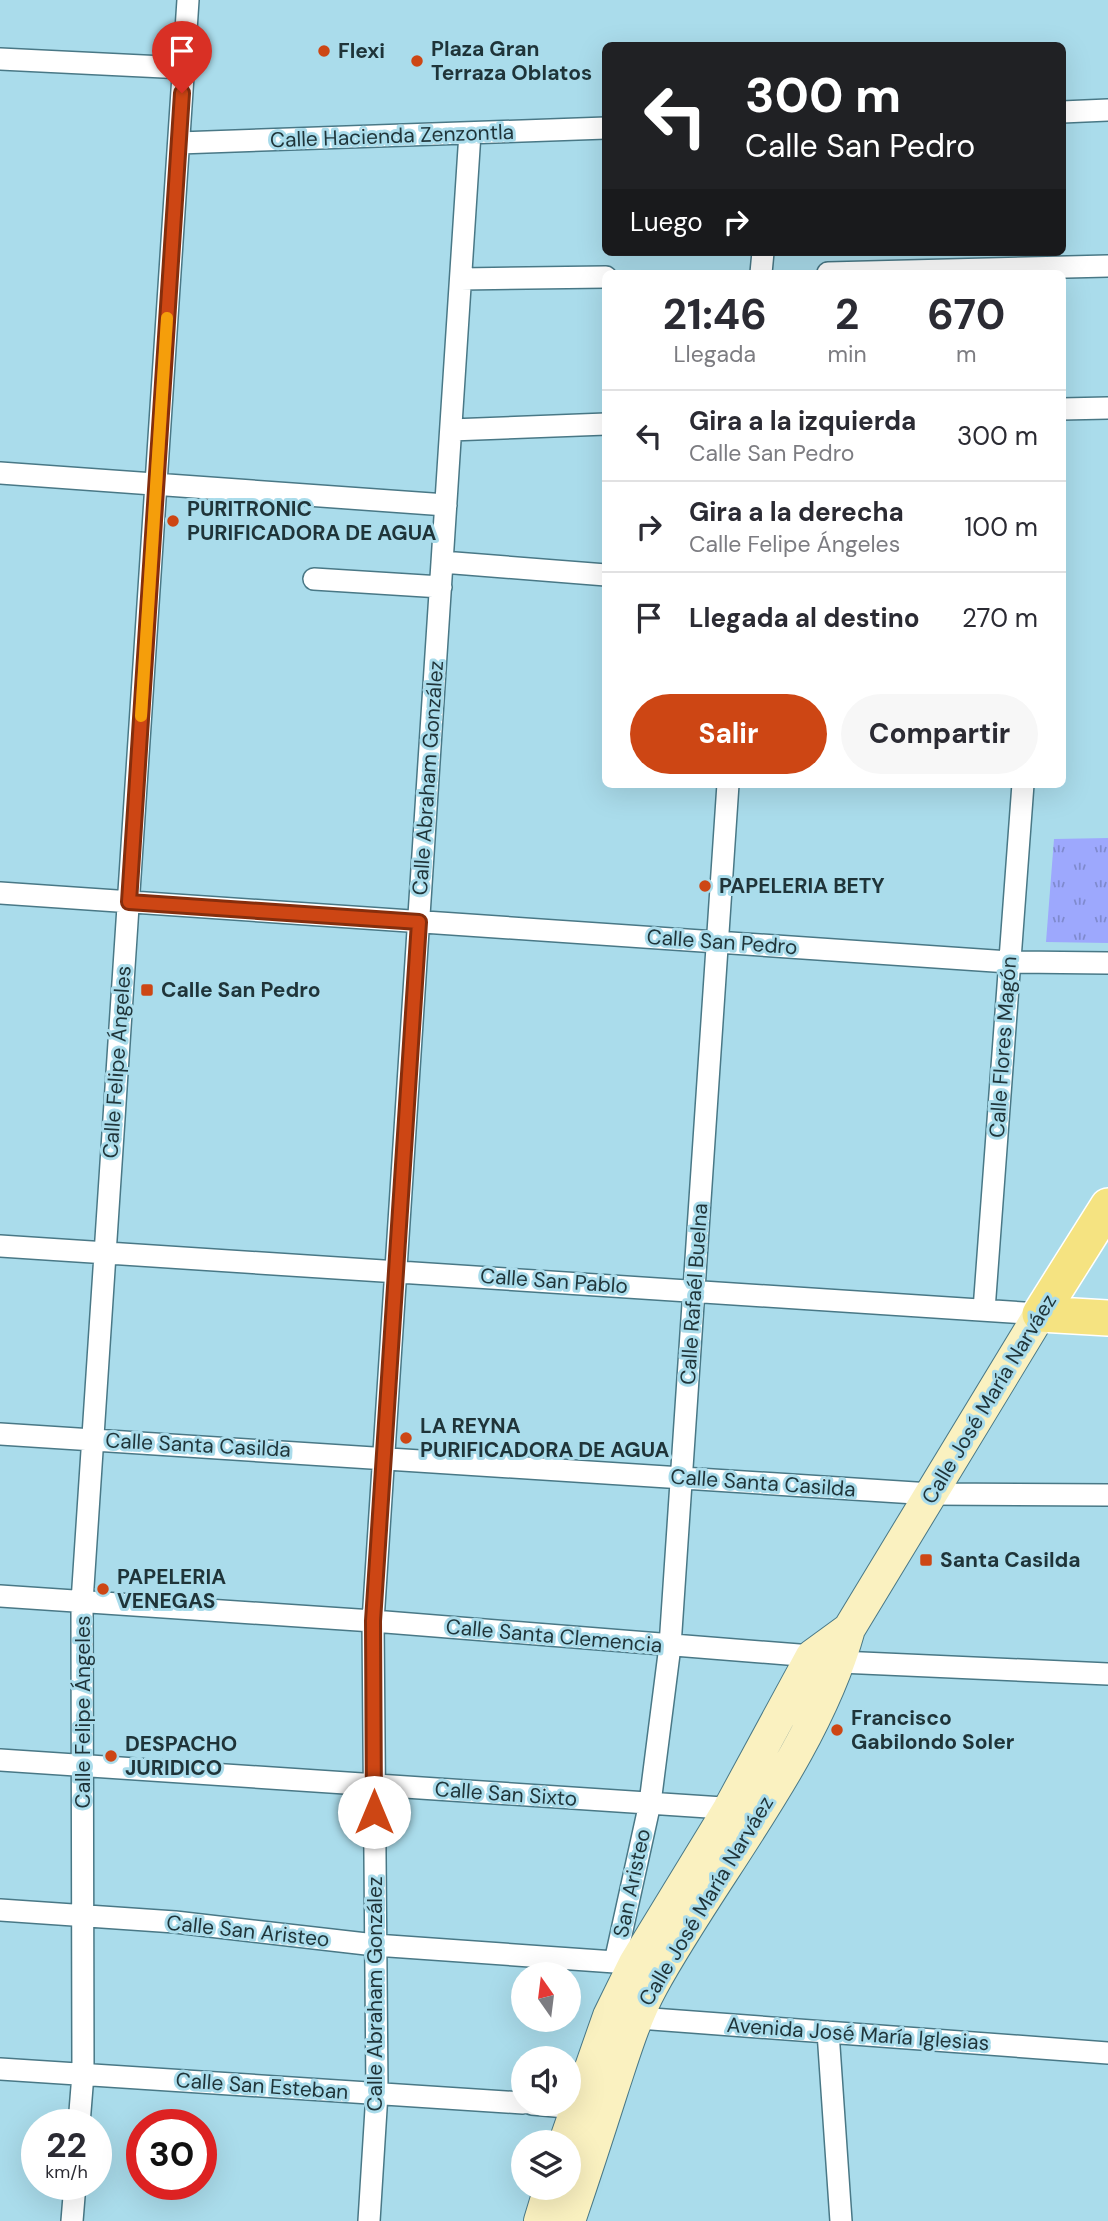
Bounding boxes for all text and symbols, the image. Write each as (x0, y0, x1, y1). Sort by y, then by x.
pin (152, 21, 212, 93)
icon: arrive (163, 32, 201, 70)
place label: Plaza Gran Terraza Oblatos (431, 35, 592, 87)
place label: Flexi (338, 37, 385, 65)
marker: Flexi (316, 43, 332, 59)
marker: Plaza Gran Terraza Oblatos (409, 53, 425, 69)
text: 300 m (745, 63, 901, 127)
icon: left (630, 70, 721, 161)
street label: Calle Hacienda Zenzontla (270, 118, 514, 154)
text: Calle San Pedro (745, 125, 975, 167)
icon: right (717, 203, 755, 241)
text: Luego (630, 205, 703, 239)
text: 21:46 (663, 287, 767, 342)
text: 2 (835, 287, 859, 342)
text: 670 (927, 287, 1005, 342)
text: Llegada (673, 339, 756, 369)
text: min (827, 339, 867, 369)
text: m (956, 339, 977, 369)
text: Gira a la izquierda (689, 404, 916, 438)
icon: left (630, 417, 668, 455)
text: 300 m (957, 419, 1038, 453)
text: Calle San Pedro (689, 438, 855, 468)
place label: PURITRONIC PURIFICADORA DE AGUA (187, 495, 436, 547)
text: Gira a la derecha (689, 495, 904, 529)
icon: right (630, 508, 668, 546)
text: 100 m (964, 510, 1038, 544)
marker: PURITRONIC PURIFICADORA DE AGUA (165, 513, 181, 529)
text: Calle Felipe Ángeles (689, 529, 900, 559)
icon: arrive (630, 599, 668, 637)
text: Llegada al destino (689, 601, 920, 635)
text: 270 m (962, 601, 1038, 635)
street label: Calle Abraham González (406, 660, 450, 896)
button: Salir (630, 694, 827, 774)
button: Compartir (841, 694, 1038, 774)
place label: PAPELERIA BETY (719, 872, 885, 900)
marker: PAPELERIA BETY (697, 878, 713, 894)
street label: Calle San Pedro (646, 923, 798, 961)
street label: Calle Flores Magón (983, 955, 1023, 1139)
street label: Calle Felipe Ángeles (96, 965, 138, 1159)
place label: Calle San Pedro (161, 976, 320, 1004)
marker: Calle San Pedro (139, 982, 155, 998)
street label: Calle Rafaél Buelna (674, 1202, 714, 1386)
street label: Calle San Pablo (479, 1262, 629, 1300)
street label: Calle José María Narváez (915, 1289, 1063, 1509)
place label: LA REYNA PURIFICADORA DE AGUA (420, 1412, 669, 1464)
street label: Calle Santa Casilda (105, 1426, 291, 1464)
marker: LA REYNA PURIFICADORA DE AGUA (398, 1430, 414, 1446)
street label: Calle Santa Casilda (669, 1463, 857, 1503)
place label: Santa Casilda (940, 1546, 1081, 1574)
marker: Santa Casilda (918, 1552, 934, 1568)
place label: PAPELERIA VENEGAS (117, 1563, 226, 1615)
marker: PAPELERIA VENEGAS (95, 1581, 111, 1597)
street label: Calle Santa Clemencia (445, 1613, 663, 1659)
street label: Calle Felipe Ángeles (69, 1616, 97, 1808)
place label: Francisco Gabilondo Soler (851, 1704, 1015, 1756)
marker: Francisco Gabilondo Soler (829, 1722, 845, 1738)
place label: DESPACHO JURIDICO (125, 1730, 237, 1782)
marker: DESPACHO JURIDICO (103, 1748, 119, 1764)
position arrow (337, 1775, 411, 1849)
street label: Calle San Sixto (434, 1775, 578, 1813)
street label: Calle José María Narváez (632, 1791, 780, 2011)
street label: San Aristeo (607, 1826, 657, 1940)
street label: Calle Abraham González (361, 1876, 389, 2112)
street label: Calle San Aristeo (165, 1909, 331, 1953)
north arrow (511, 1962, 581, 2032)
map controls (511, 1962, 581, 2200)
street label: Avenida José María Iglesias (726, 2011, 990, 2057)
button: sound (511, 2046, 581, 2116)
street label: Calle San Esteban (175, 2066, 349, 2106)
speed limit sign: 30 (126, 2109, 217, 2200)
text: 22 (46, 2122, 87, 2168)
button: layers (511, 2130, 581, 2200)
text: km/h (45, 2160, 88, 2184)

